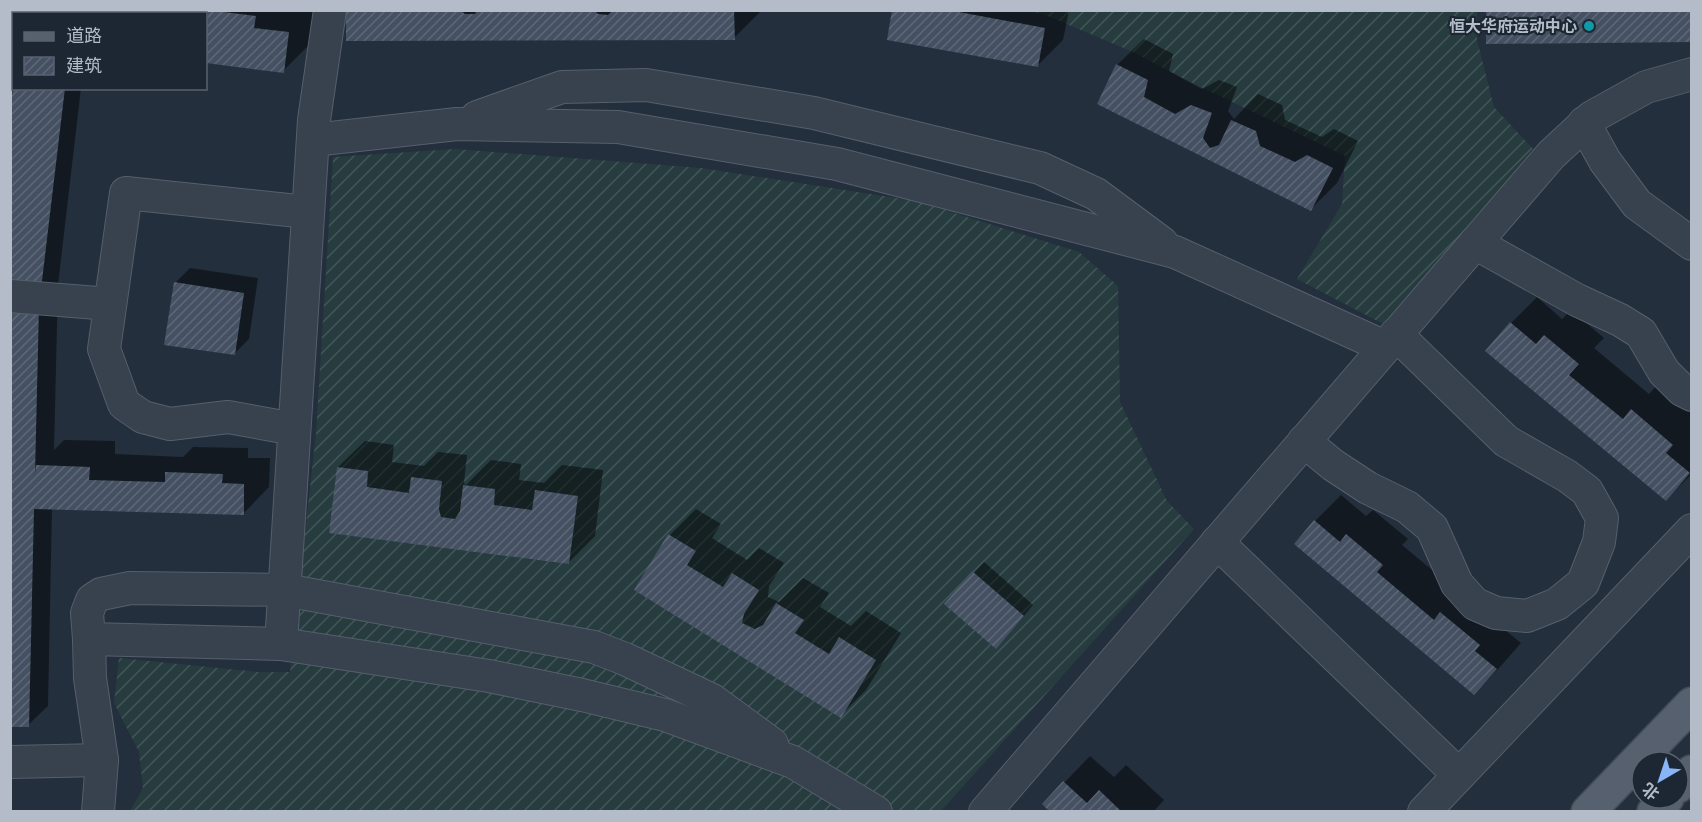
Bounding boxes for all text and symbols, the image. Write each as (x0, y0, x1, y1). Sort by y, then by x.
legend (12, 12, 207, 90)
place label: 恒大华府运动中心 (1449, 15, 1577, 37)
marker: 恒大华府运动中心 (1582, 19, 1596, 33)
text: 道路 (66, 23, 102, 48)
text: 建筑 (66, 53, 102, 78)
north arrow (1630, 750, 1690, 810)
text: 北 (1637, 778, 1664, 805)

